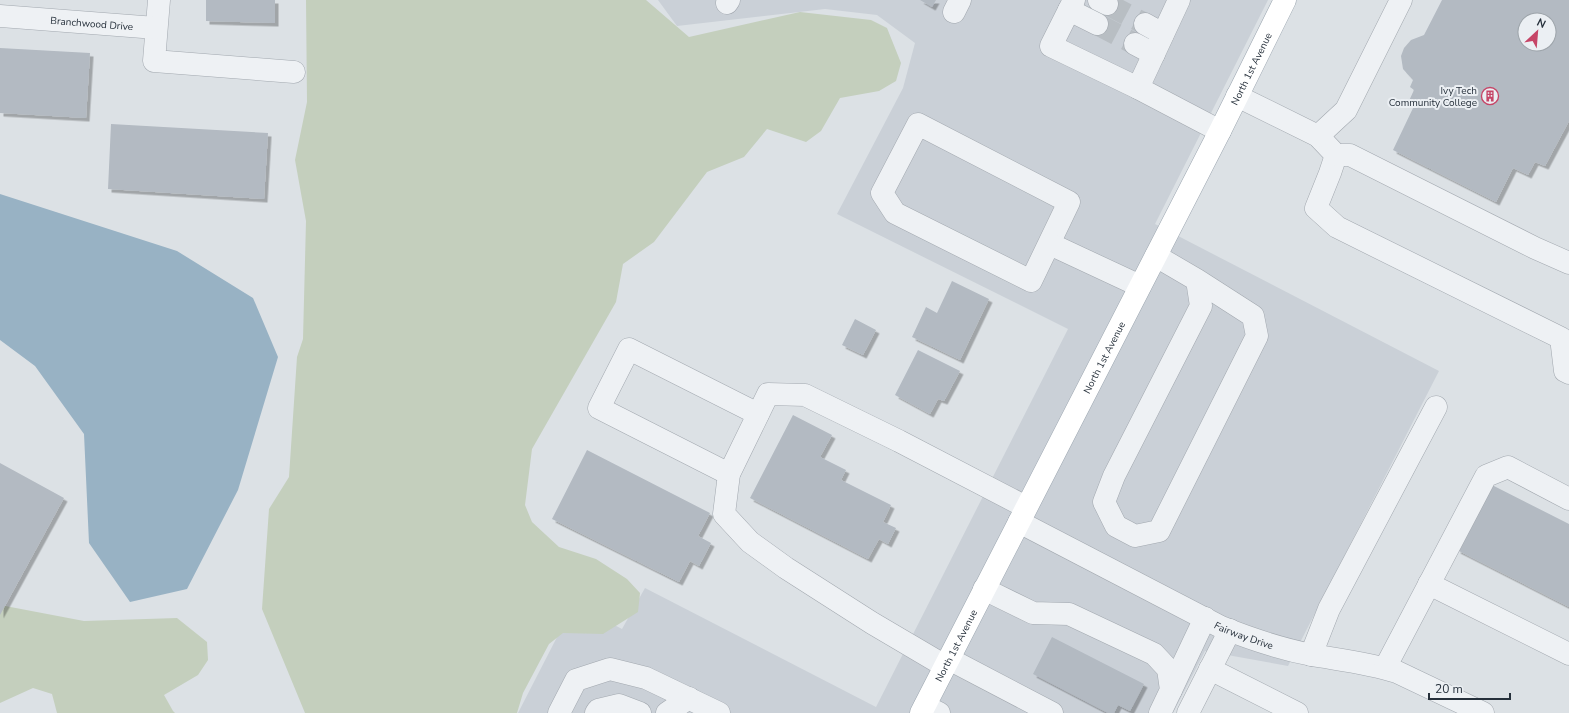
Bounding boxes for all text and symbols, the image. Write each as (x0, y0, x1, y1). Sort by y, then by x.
north arrow (1517, 12, 1557, 52)
street label: Branchwood Drive (50, 14, 134, 34)
text: N (1534, 15, 1548, 32)
street label: North 1st Avenue (1228, 30, 1276, 108)
place label: Ivy Tech Community College (1389, 84, 1477, 110)
building icon: Ivy Tech Community College (1480, 86, 1500, 106)
street label: North 1st Avenue (1080, 319, 1129, 396)
street label: North 1st Avenue (932, 607, 981, 684)
street label: Fairway Drive (1211, 619, 1275, 653)
scale bar (1429, 675, 1510, 701)
text: 20 m (1435, 681, 1463, 697)

